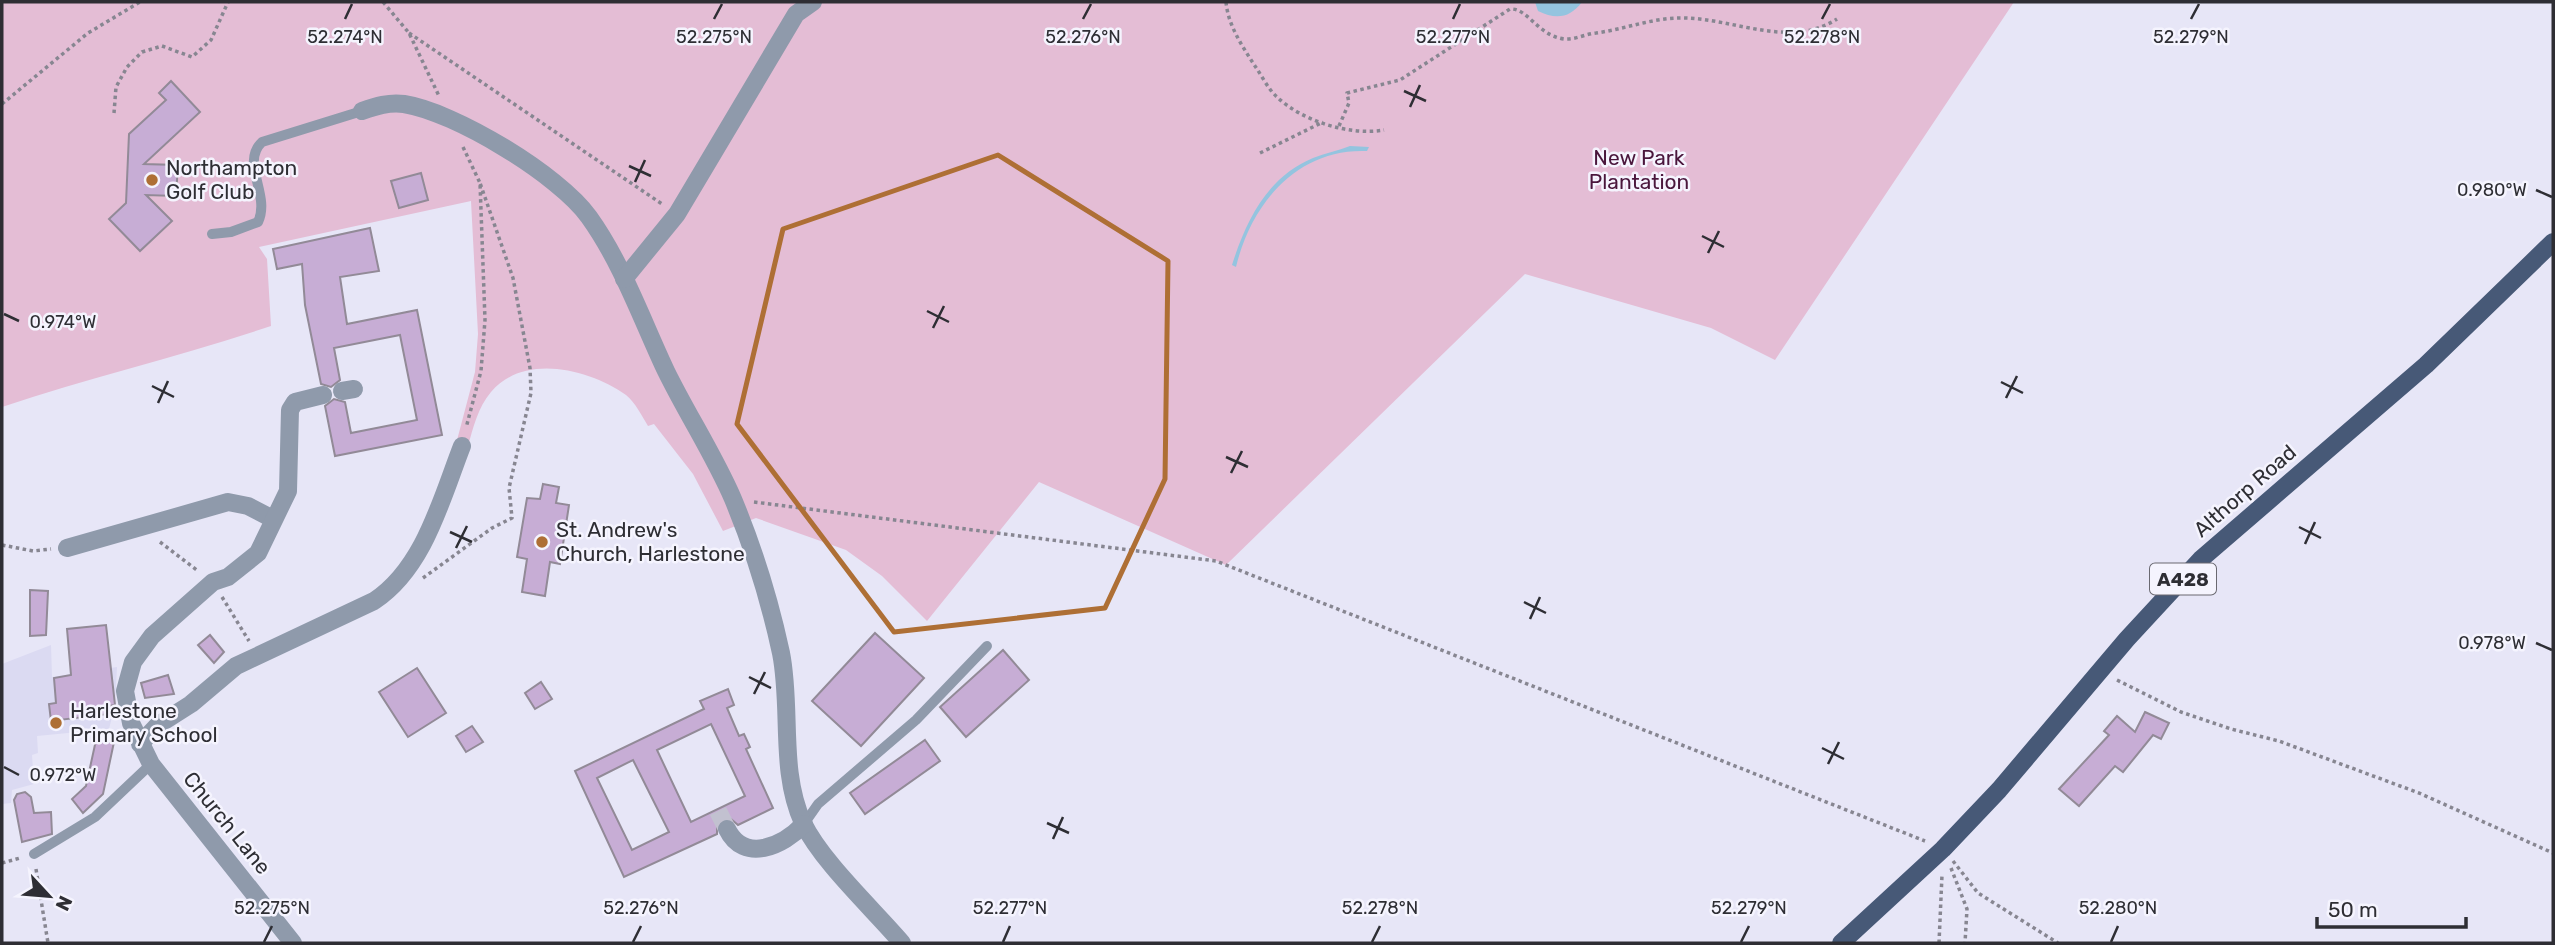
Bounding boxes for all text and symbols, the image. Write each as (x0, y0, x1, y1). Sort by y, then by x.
text: 52.274°N (307, 26, 383, 48)
text: 52.275°N (676, 26, 752, 48)
text: 52.276°N (1045, 26, 1121, 48)
text: 52.277°N (1416, 26, 1490, 48)
text: 52.278°N (1784, 26, 1860, 48)
text: 52.279°N (2153, 26, 2229, 48)
park label: New Park Plantation (1589, 145, 1689, 194)
place label: Northampton Golf Club (166, 155, 297, 204)
marker: Northampton Golf Club (144, 172, 160, 188)
text: 0.980°W (2457, 179, 2527, 201)
text: 0.974°W (30, 311, 96, 333)
street label: Althorp Road (2188, 439, 2301, 542)
place label: St. Andrew's Church, Harlestone (556, 517, 745, 566)
marker: St. Andrew's Church, Harlestone (534, 534, 550, 550)
road number: A428 (2150, 564, 2216, 594)
text: 0.978°W (2458, 632, 2526, 654)
place label: Harlestone Primary School (70, 698, 218, 747)
marker: Harlestone Primary School (48, 715, 64, 731)
text: 0.972°W (30, 764, 96, 786)
street label: Church Lane (178, 766, 276, 879)
north arrow (14, 861, 84, 931)
scale bar (2317, 886, 2466, 930)
text: N (50, 892, 77, 914)
text: 52.275°N (234, 897, 310, 919)
text: 52.276°N (603, 897, 679, 919)
text: 52.277°N (973, 897, 1047, 919)
text: 52.278°N (1342, 897, 1418, 919)
text: 52.279°N (1711, 897, 1787, 919)
text: 52.280°N (2079, 897, 2157, 919)
text: 50 m (2328, 897, 2378, 922)

